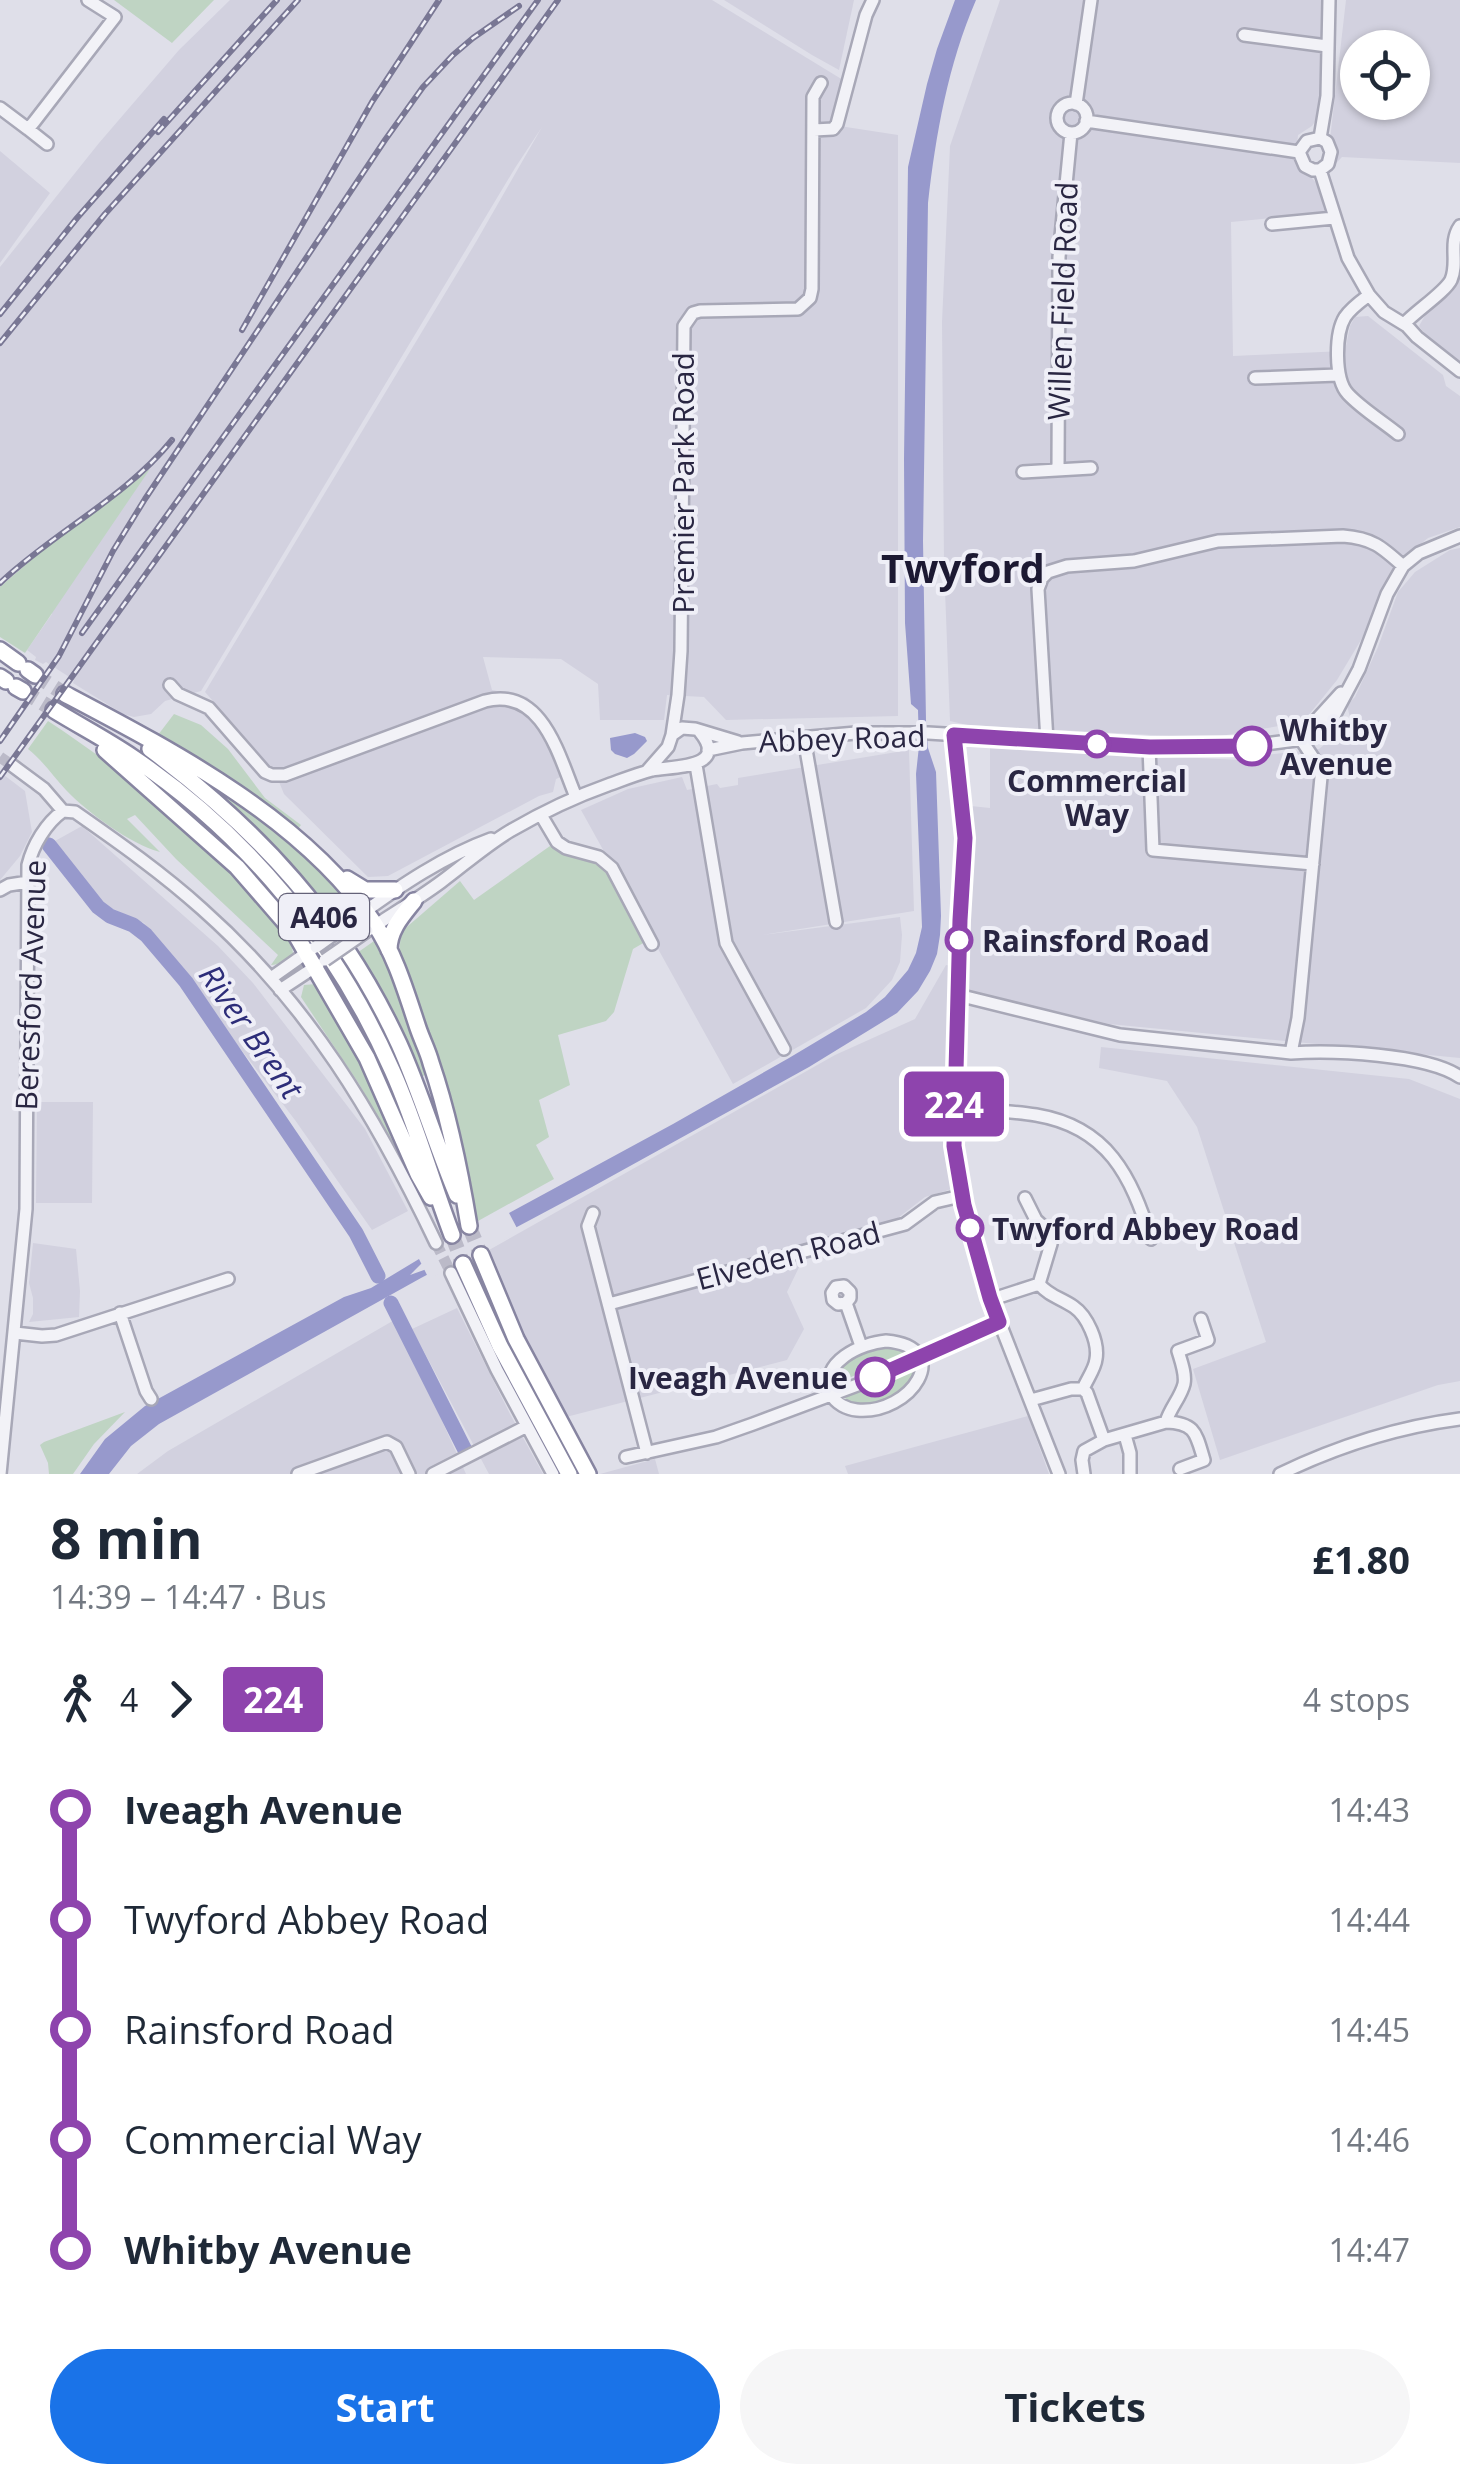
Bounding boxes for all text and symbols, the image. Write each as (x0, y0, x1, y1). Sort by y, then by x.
map controls (1340, 30, 1430, 120)
button: locate (1340, 30, 1430, 120)
street label: Willen Field Road (1037, 181, 1087, 421)
street label: Premier Park Road (662, 352, 703, 614)
district label: Twyford (881, 540, 1045, 595)
place label: Whitby Avenue (1280, 709, 1393, 784)
street label: Abbey Road (758, 715, 926, 761)
marker: Whitby Avenue (1233, 727, 1271, 765)
marker: Commercial Way (1084, 731, 1110, 757)
place label: Commercial Way (1007, 760, 1187, 835)
street label: Beresford Avenue (5, 859, 55, 1111)
road number: A406 (279, 894, 369, 940)
place label: Rainsford Road (982, 920, 1210, 961)
marker: Rainsford Road (946, 927, 972, 953)
water label: River Brent (190, 955, 315, 1108)
line badge: 224 (896, 1072, 1012, 1136)
text: 224 (924, 1081, 984, 1128)
place label: Twyford Abbey Road (992, 1208, 1299, 1249)
street label: Elveden Road (691, 1211, 885, 1299)
marker: Twyford Abbey Road (957, 1215, 983, 1241)
place label: Iveagh Avenue (628, 1357, 848, 1398)
marker: Iveagh Avenue (856, 1358, 894, 1396)
text: 8 min (50, 1500, 203, 1575)
text: £1.80 (1312, 1533, 1410, 1585)
text: 14:39 – 14:47 · Bus (50, 1575, 326, 1618)
icon: walk (50, 1672, 105, 1727)
icon: forward (153, 1672, 208, 1727)
text: 224 (243, 1676, 303, 1723)
text: 4 (120, 1678, 138, 1721)
text: 4 stops (1303, 1678, 1410, 1721)
text: Iveagh Avenue (124, 1783, 403, 1835)
text: 14:43 (1328, 1788, 1410, 1831)
text: Twyford Abbey Road (124, 1893, 489, 1945)
text: 14:44 (1328, 1898, 1410, 1941)
text: Rainsford Road (124, 2003, 395, 2055)
text: 14:45 (1328, 2008, 1410, 2051)
text: Commercial Way (124, 2113, 422, 2165)
text: 14:46 (1328, 2118, 1410, 2161)
text: Whitby Avenue (124, 2223, 412, 2275)
text: 14:47 (1328, 2228, 1410, 2271)
button: Start (50, 2349, 720, 2464)
button: Tickets (740, 2349, 1410, 2464)

